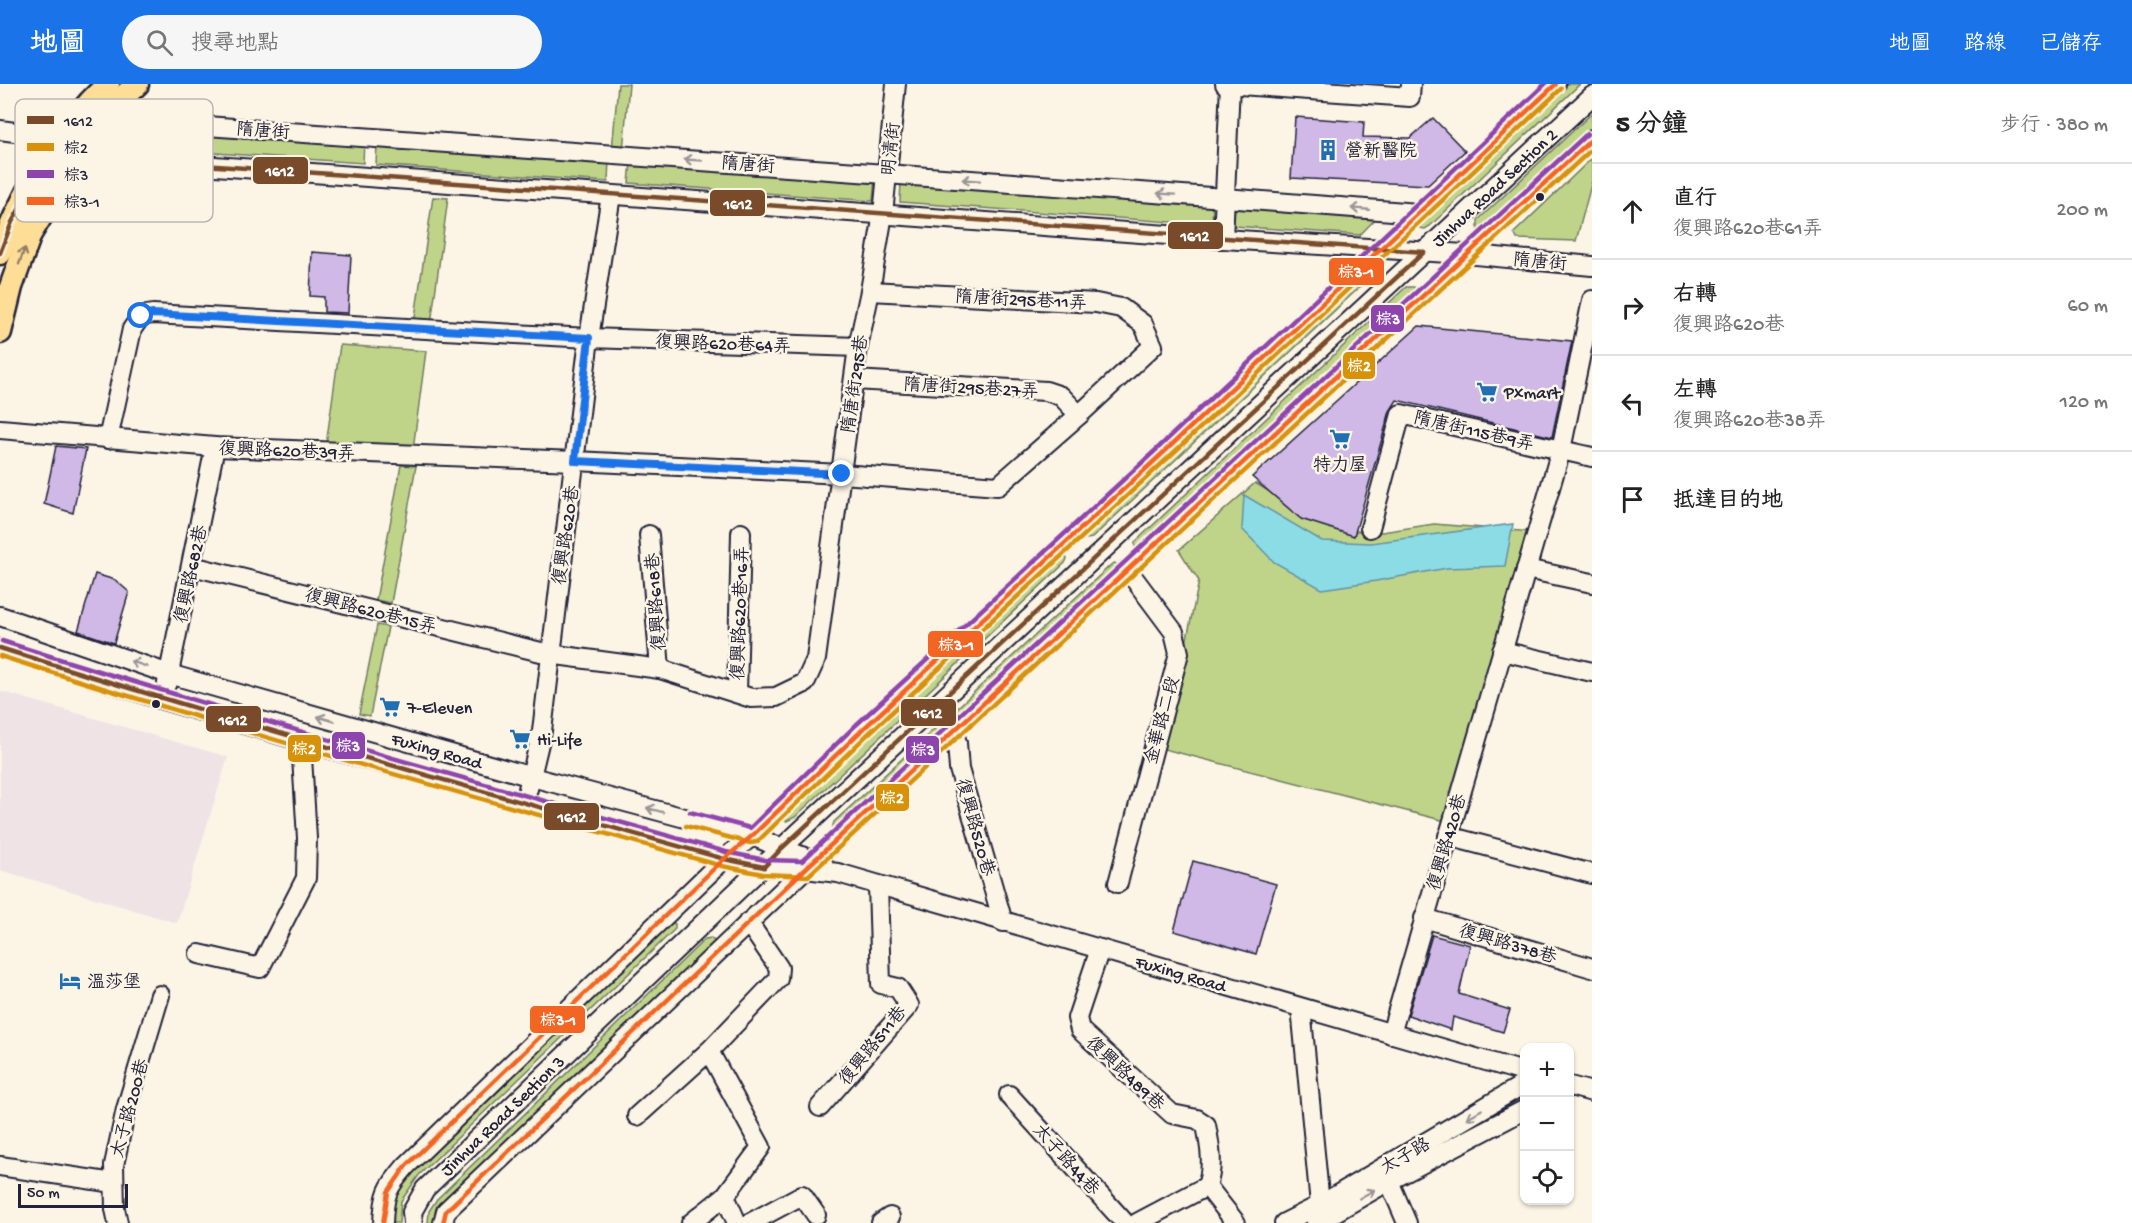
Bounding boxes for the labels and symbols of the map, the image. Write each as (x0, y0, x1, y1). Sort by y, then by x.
legend (15, 99, 213, 222)
text: 1612 (63, 114, 93, 133)
street label: 隋唐街 (235, 119, 291, 145)
street label: 明清街 (878, 121, 906, 177)
street label: Jinhua Road Section 2 (1429, 125, 1563, 252)
building icon: 營新醫院 (1316, 138, 1340, 162)
text: 棕2 (64, 140, 88, 160)
place label: 營新醫院 (1345, 141, 1417, 163)
street label: 隋唐街 (720, 153, 776, 179)
one-way arrow (683, 155, 703, 166)
line badge: 1612 (252, 156, 309, 185)
text: 1612 (265, 164, 295, 183)
text: 棕3 (64, 167, 88, 187)
one-way arrow (962, 174, 982, 185)
one-way arrow (1156, 188, 1176, 199)
line badge: 1612 (709, 189, 766, 217)
unlabelled marker (1534, 191, 1546, 203)
text: 棕3-1 (64, 194, 100, 214)
text: 1612 (723, 197, 753, 216)
one-way arrow (1351, 203, 1370, 214)
line badge: 1612 (1167, 221, 1224, 250)
text: 1612 (1180, 229, 1210, 248)
one-way arrow (18, 247, 29, 266)
street label: 隋唐街 (1512, 250, 1568, 276)
line badge: 棕3-1 (1328, 257, 1385, 286)
text: 棕3-1 (1338, 263, 1374, 284)
street label: 隋唐街295巷11弄 (954, 287, 1087, 315)
route start (127, 302, 153, 328)
line badge: 棕3 (1370, 304, 1405, 333)
text: 棕3 (1376, 310, 1400, 331)
street label: 復興路620巷64弄 (655, 332, 791, 358)
street label: 隋唐街295巷 (838, 334, 874, 435)
line badge: 棕2 (1342, 351, 1376, 380)
text: 棕2 (1347, 357, 1371, 378)
street label: 隋唐街295巷27弄 (903, 374, 1039, 404)
supermarket icon: Pxmart (1475, 380, 1499, 404)
place label: Pxmart (1503, 384, 1562, 405)
street label: 隋唐街115巷9弄 (1411, 407, 1536, 457)
supermarket icon: 特力屋 (1328, 427, 1352, 451)
street label: 復興路620巷39弄 (218, 439, 356, 465)
place label: 特力屋 (1313, 454, 1367, 477)
route end (828, 460, 854, 486)
street label: 復興路620巷 (549, 484, 585, 586)
street label: 復興路682巷 (171, 523, 213, 626)
street label: 復興路620巷16弄 (728, 545, 754, 681)
street label: 復興路618巷 (643, 552, 671, 652)
street label: 復興路620巷15弄 (302, 585, 439, 639)
line badge: 棕3-1 (927, 630, 984, 658)
text: 棕3-1 (938, 636, 974, 657)
one-way arrow (130, 657, 149, 668)
street label: 金華路二段 (1141, 674, 1185, 767)
supermarket icon: 7-Eleven (378, 695, 402, 719)
unlabelled marker (150, 698, 162, 710)
line badge: 1612 (900, 698, 957, 727)
place label: 7-Eleven (406, 699, 473, 720)
line badge: 1612 (205, 705, 262, 733)
text: 1612 (913, 706, 943, 725)
text: 1612 (218, 713, 248, 732)
one-way arrow (317, 713, 336, 724)
supermarket icon: Hi-Life (508, 727, 532, 751)
street label: Fuxing Road (388, 729, 485, 776)
line badge: 棕3 (331, 731, 366, 760)
place label: Hi-Life (537, 731, 583, 752)
line badge: 棕2 (287, 734, 322, 763)
line badge: 棕3 (905, 735, 940, 764)
text: 棕3 (336, 737, 360, 758)
text: 棕2 (292, 740, 316, 761)
text: 棕3 (911, 741, 935, 762)
street label: 復興路520巷 (950, 776, 999, 879)
line badge: 棕2 (875, 783, 910, 812)
text: 棕2 (880, 789, 904, 810)
street label: 復興路420巷 (1424, 792, 1472, 893)
line badge: 1612 (543, 802, 600, 831)
one-way arrow (646, 804, 665, 816)
text: 1612 (557, 810, 587, 829)
street label: 復興路378巷 (1456, 920, 1559, 969)
street label: Fuxing Road (1132, 952, 1229, 999)
hotel icon: 溫莎堡 (58, 969, 82, 993)
place label: 溫莎堡 (87, 972, 141, 994)
street label: 復興路511巷 (835, 1002, 912, 1090)
line badge: 棕3-1 (529, 1005, 586, 1034)
text: 棕3-1 (540, 1011, 576, 1032)
street label: 復興路489巷 (1081, 1033, 1168, 1116)
street label: Jinhua Road Section 3 (437, 1052, 570, 1181)
street label: 太子路200巷 (107, 1057, 155, 1160)
one-way arrow (1466, 1108, 1483, 1120)
street label: 太子路44巷 (1028, 1120, 1103, 1201)
street label: 太子路 (1377, 1134, 1435, 1180)
scale bar (18, 1181, 128, 1208)
one-way arrow (1358, 1187, 1375, 1199)

